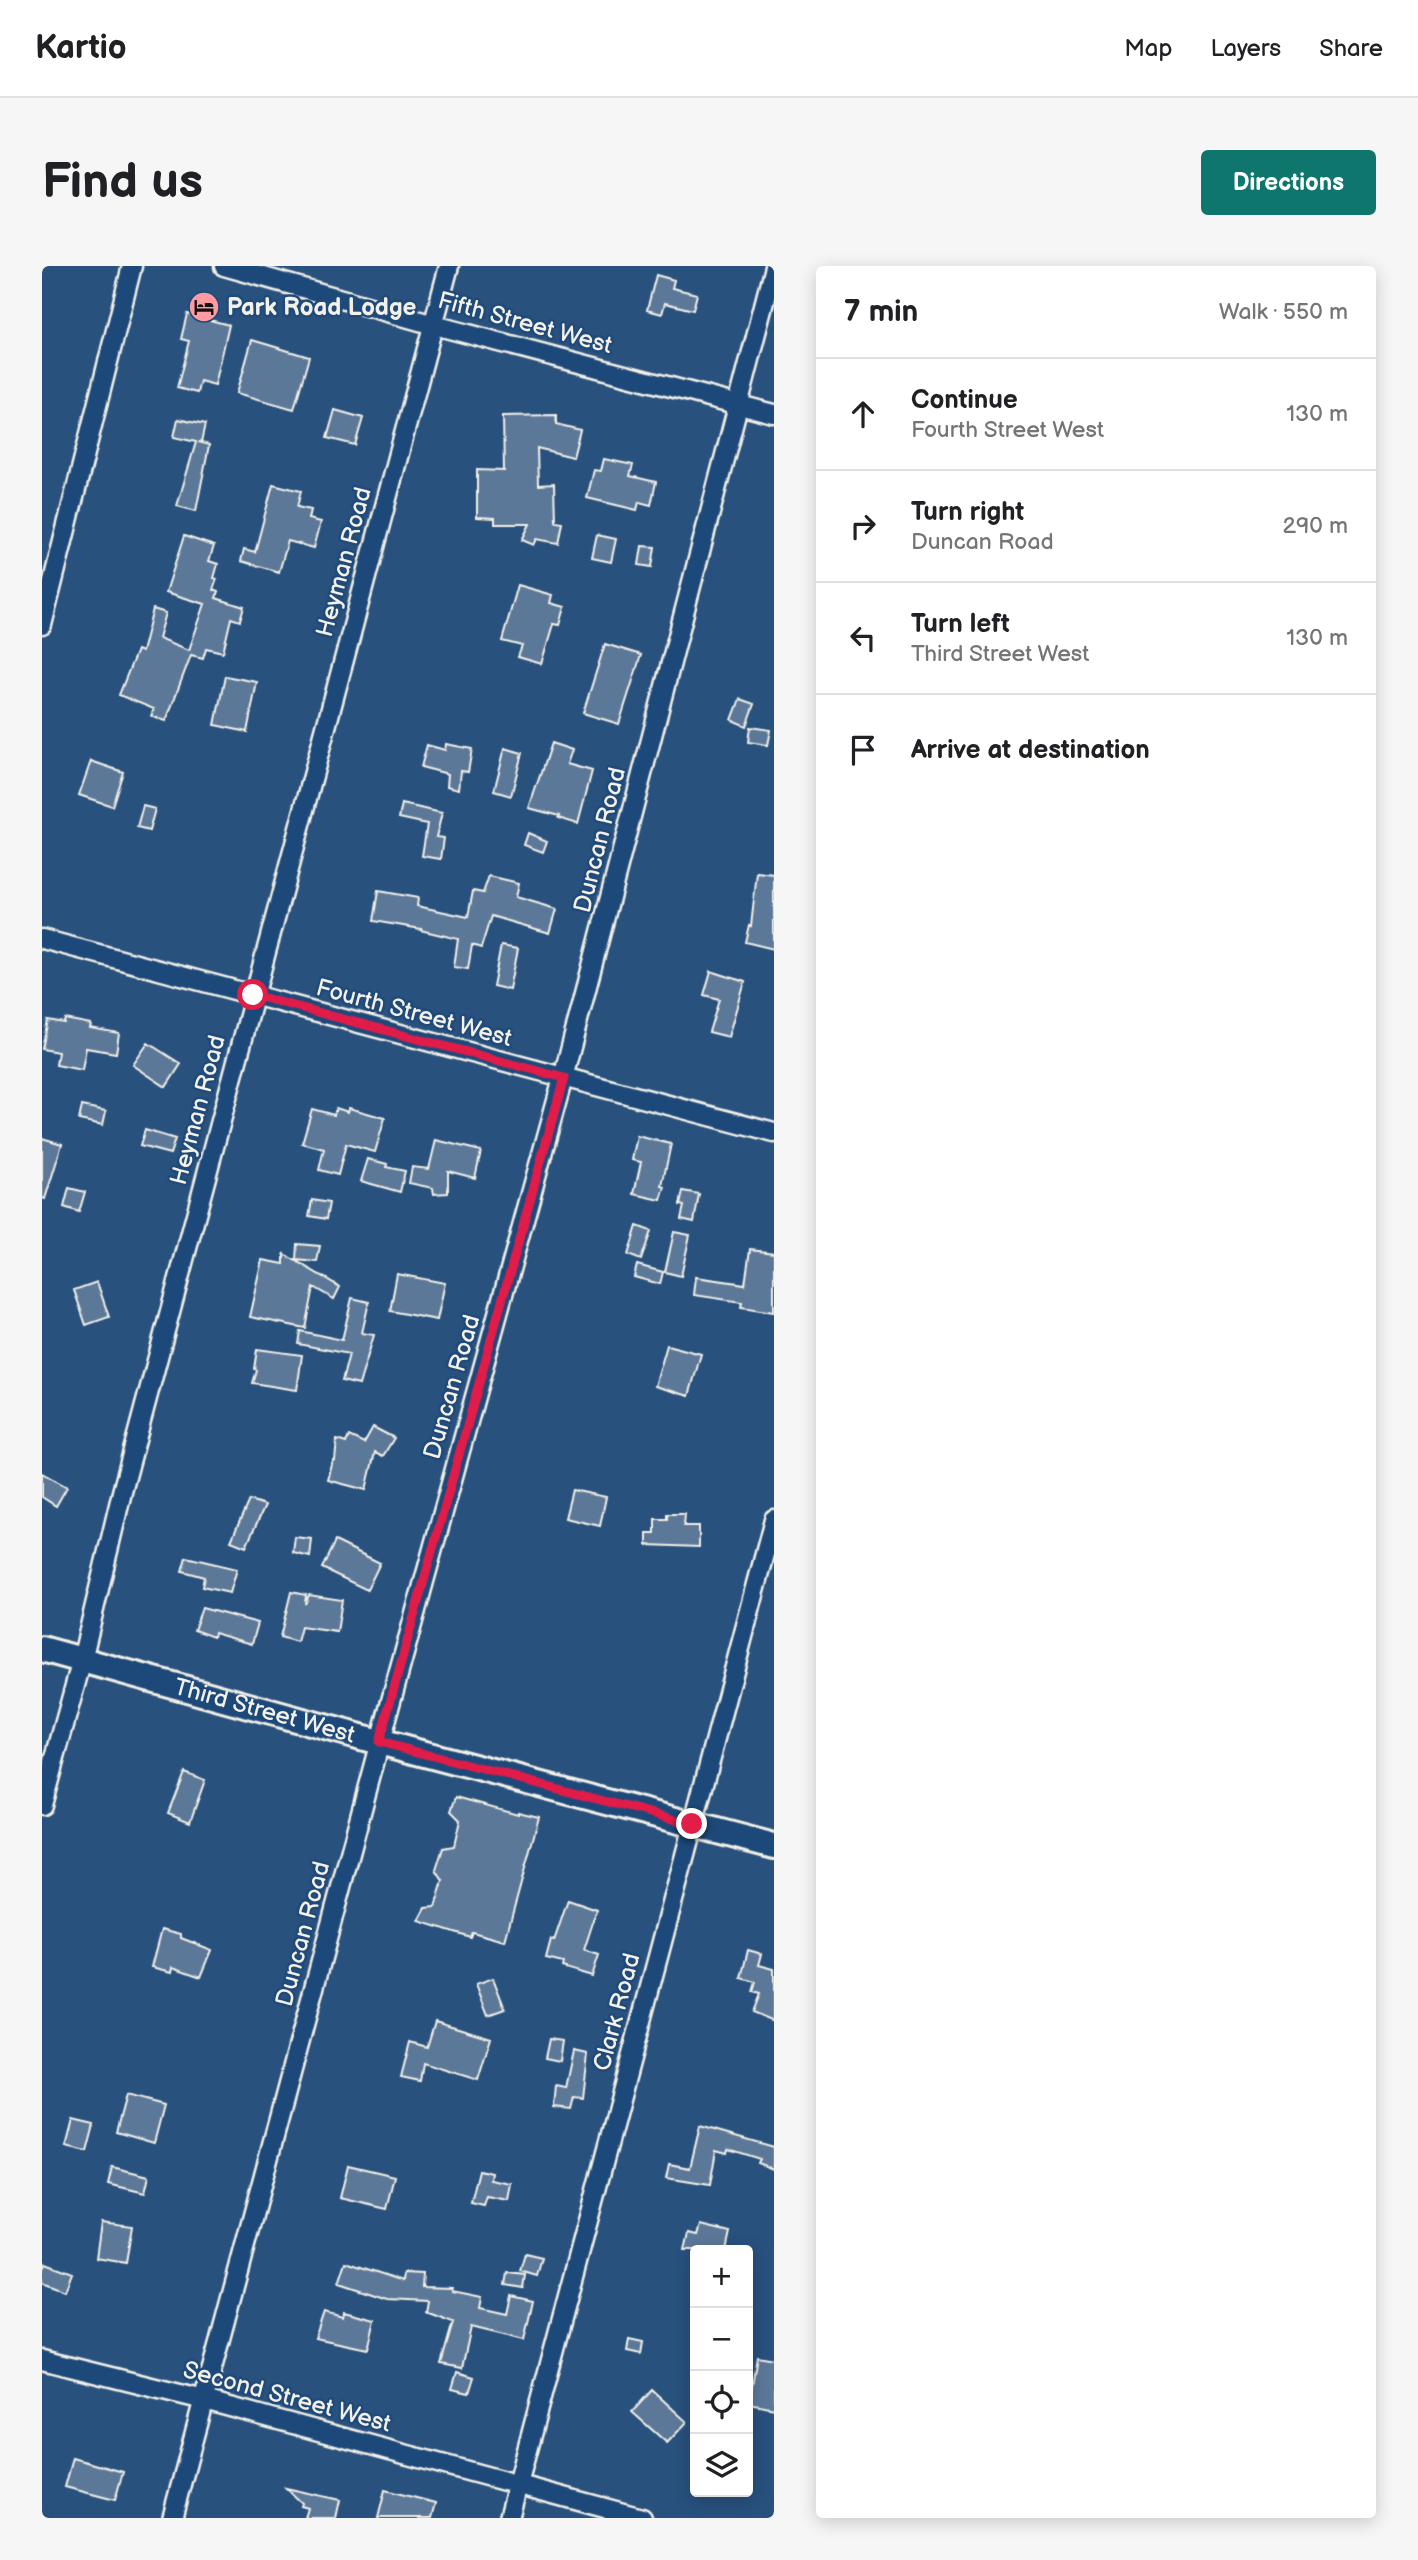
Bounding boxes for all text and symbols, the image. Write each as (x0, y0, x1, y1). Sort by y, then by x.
text: Kartio (35, 28, 127, 68)
text: Map (1124, 34, 1172, 63)
text: Layers (1210, 34, 1281, 63)
text: Share (1319, 34, 1383, 63)
button: Directions (1201, 150, 1376, 215)
text: Find us (42, 153, 203, 212)
street label: Fifth Street West (435, 286, 616, 360)
hotel icon: Park Road Lodge (187, 290, 221, 324)
place label: Park Road Lodge (227, 293, 416, 322)
text: 7 min (844, 294, 918, 330)
text: Walk · 550 m (1219, 298, 1348, 326)
text: Continue (911, 385, 1018, 416)
icon: ahead (844, 395, 882, 433)
text: 130 m (1286, 400, 1348, 428)
text: Fourth Street West (911, 416, 1104, 444)
street label: Heyman Road (310, 484, 378, 640)
text: Turn right (911, 497, 1024, 528)
icon: right (844, 507, 882, 545)
text: 290 m (1282, 512, 1348, 540)
text: Duncan Road (911, 528, 1054, 556)
text: Turn left (911, 609, 1010, 640)
icon: left (844, 619, 882, 657)
text: 130 m (1286, 624, 1348, 652)
text: Third Street West (911, 640, 1089, 668)
icon: arrive (844, 731, 882, 769)
text: Arrive at destination (911, 735, 1150, 766)
street label: Duncan Road (568, 764, 632, 916)
street label: Fourth Street West (313, 973, 516, 1053)
route start (237, 979, 268, 1010)
street label: Heyman Road (164, 1032, 232, 1188)
street label: Duncan Road (418, 1311, 486, 1463)
street label: Third Street West (171, 1672, 359, 1749)
route end (676, 1808, 707, 1839)
street label: Duncan Road (270, 1858, 336, 2010)
street label: Clark Road (587, 1950, 647, 2074)
map controls (690, 2245, 753, 2497)
button: + (690, 2245, 753, 2308)
button: − (690, 2308, 753, 2371)
street label: Second Street West (180, 2355, 395, 2439)
button: locate (690, 2371, 753, 2434)
button: layers (690, 2434, 753, 2497)

